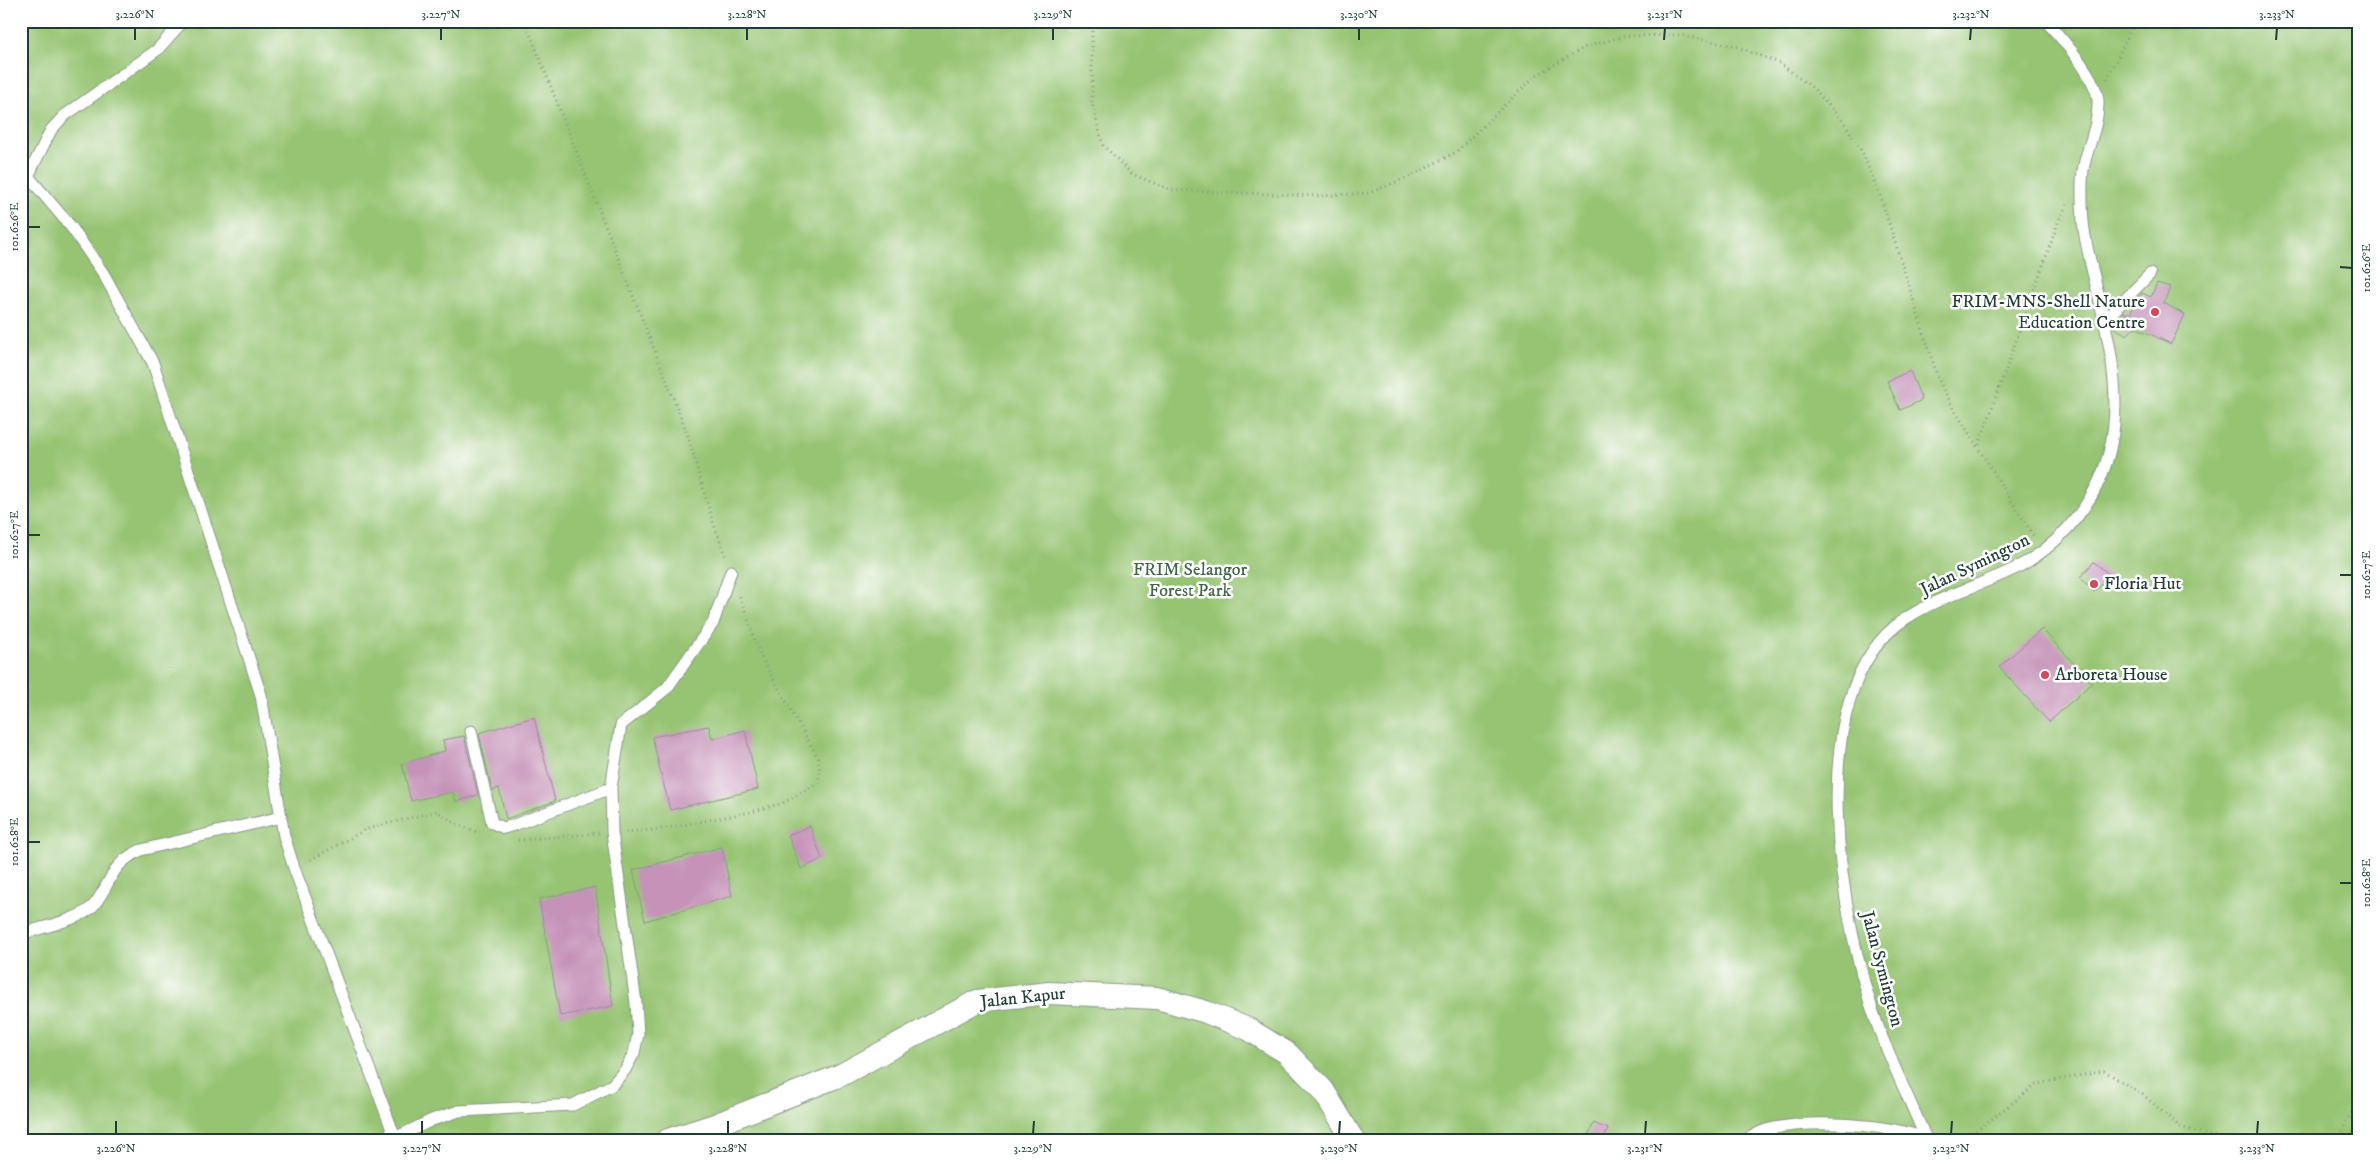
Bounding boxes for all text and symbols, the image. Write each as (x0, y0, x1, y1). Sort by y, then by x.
text: 3.226°N (115, 7, 155, 22)
text: 3.227°N (422, 7, 461, 22)
text: 3.228°N (728, 7, 767, 22)
text: 3.229°N (1034, 7, 1073, 22)
text: 3.230°N (1340, 7, 1378, 22)
text: 3.231°N (1647, 7, 1683, 22)
text: 3.232°N (1952, 7, 1990, 22)
text: 3.233°N (2259, 7, 2295, 22)
text: 101.626°E (7, 202, 22, 251)
text: 101.626°E (2359, 243, 2374, 292)
place label: FRIM-MNS-Shell Nature Education Centre (1951, 291, 2145, 334)
marker: FRIM-MNS-Shell Nature Education Centre (2149, 306, 2161, 318)
text: 101.627°E (7, 510, 22, 559)
street label: Jalan Symington (1915, 529, 2034, 602)
text: 101.627°E (2359, 550, 2374, 599)
park label: FRIM Selangor Forest Park (1133, 559, 1247, 602)
place label: Floria Hut (2104, 573, 2181, 595)
marker: Floria Hut (2088, 578, 2100, 590)
place label: Arboreta House (2055, 664, 2167, 686)
marker: Arboreta House (2039, 669, 2051, 681)
text: 101.628°E (7, 817, 22, 866)
text: 101.628°E (2359, 858, 2374, 907)
street label: Jalan Symington (1855, 907, 1908, 1030)
street label: Jalan Kapur (977, 983, 1067, 1014)
text: 3.226°N (96, 1141, 136, 1156)
text: 3.227°N (403, 1141, 442, 1156)
text: 3.228°N (709, 1141, 748, 1156)
text: 3.229°N (1014, 1141, 1053, 1156)
text: 3.230°N (1320, 1141, 1358, 1156)
text: 3.231°N (1627, 1141, 1663, 1156)
text: 3.232°N (1932, 1141, 1970, 1156)
text: 3.233°N (2239, 1141, 2275, 1156)

